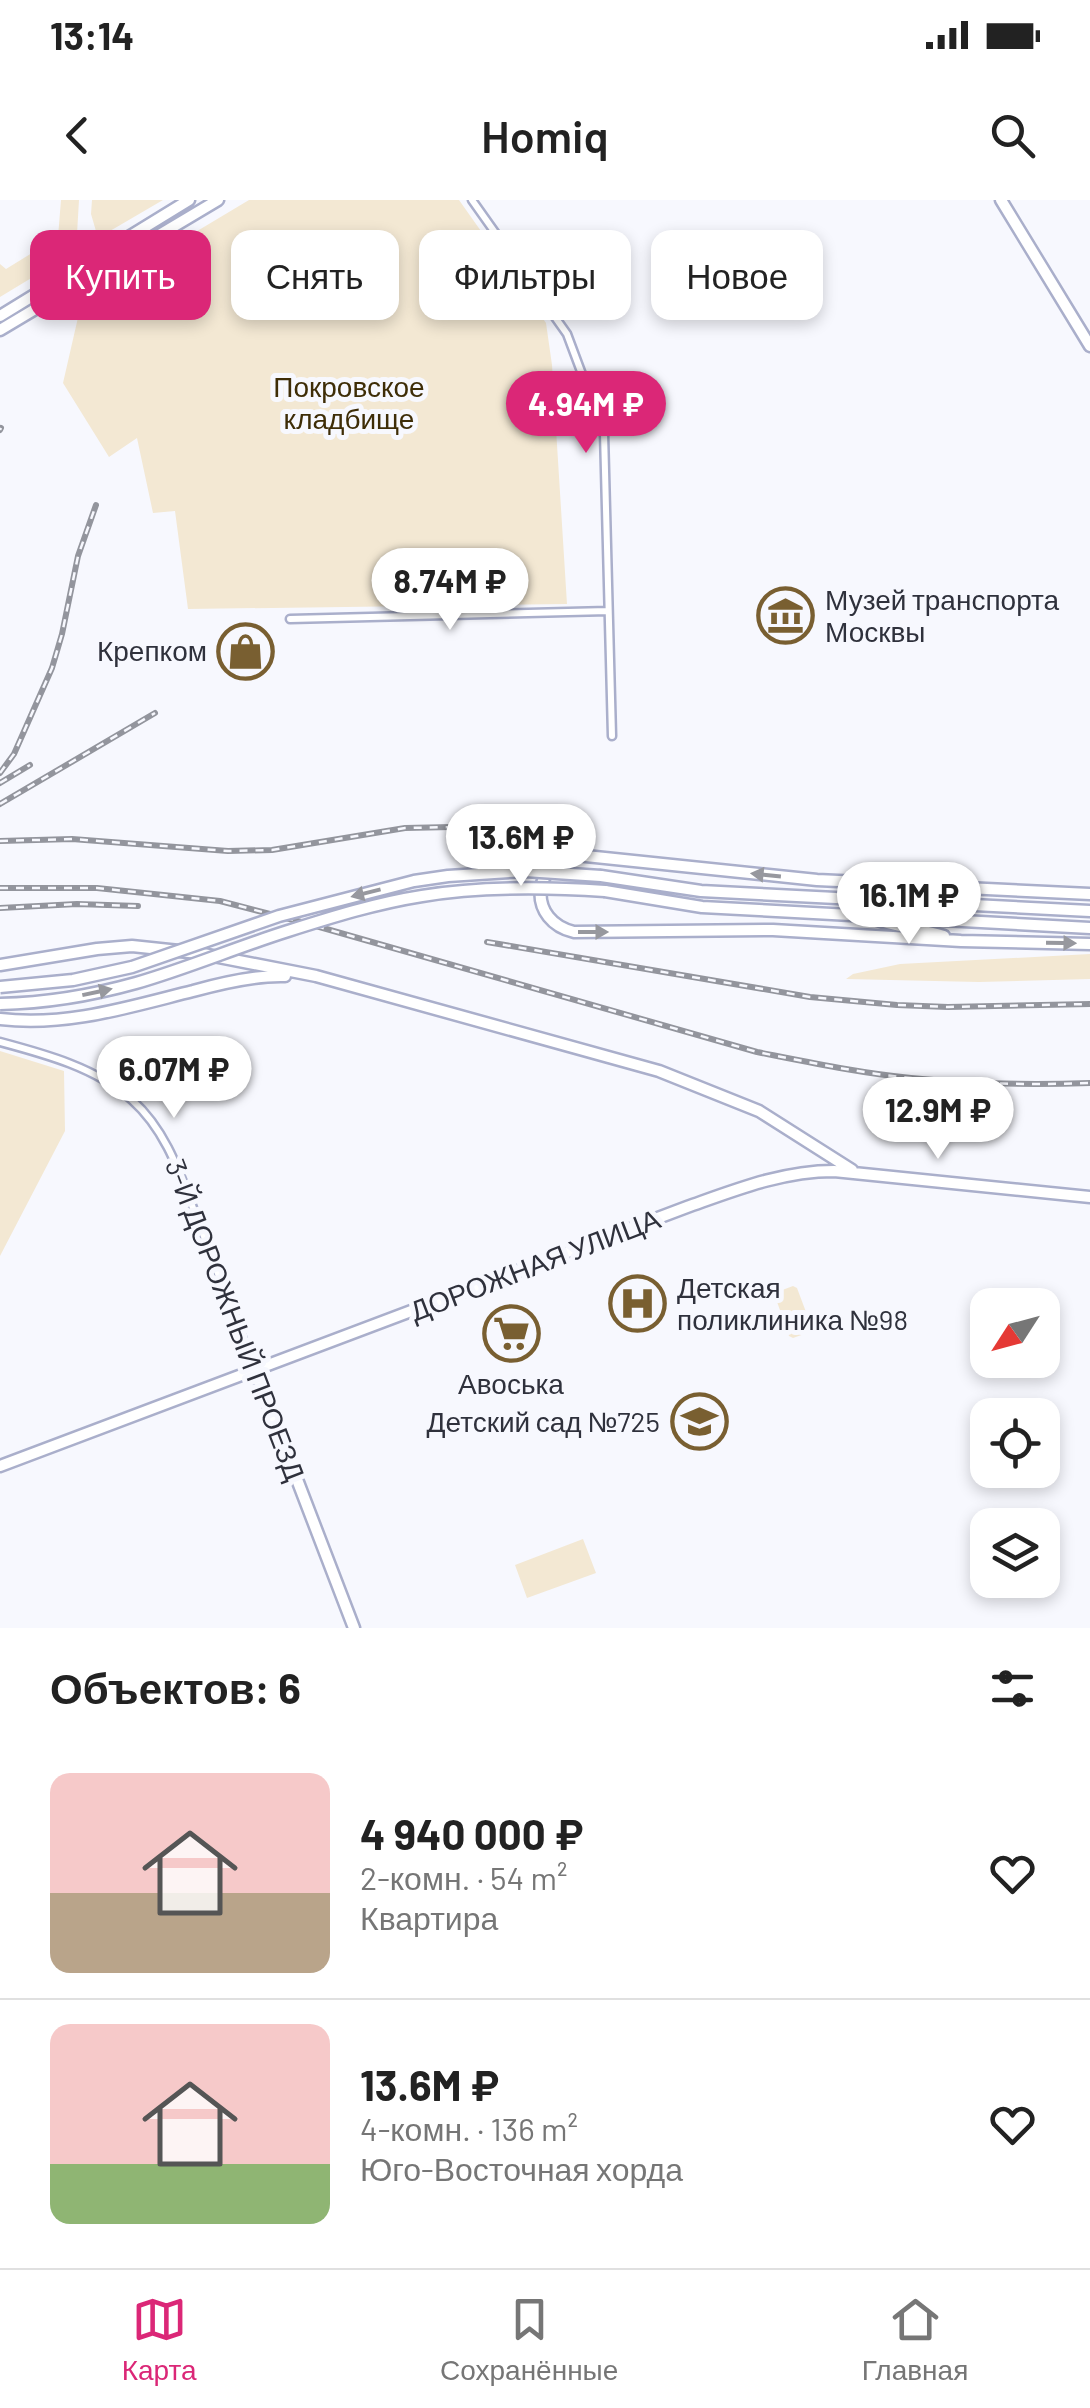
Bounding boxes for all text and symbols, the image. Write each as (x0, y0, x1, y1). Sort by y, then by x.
text: 13:14 (50, 12, 134, 58)
icon: back (50, 108, 105, 163)
text: Homiq (481, 108, 609, 162)
icon: search (985, 108, 1040, 163)
chip: Купить (30, 230, 211, 320)
chip: Снять (231, 230, 399, 320)
chip: Фильтры (419, 230, 631, 320)
chip: Новое (651, 230, 823, 320)
park label: Покровское кладбище (273, 369, 425, 435)
pin: 4.94M ₽ (494, 371, 678, 456)
text: 4.94M ₽ (528, 384, 644, 422)
pin: 8.74M ₽ (358, 548, 542, 633)
text: 8.74M ₽ (394, 561, 506, 599)
place label: Музей транспорта Москвы (825, 582, 1060, 648)
museum icon: Музей транспорта Москвы (756, 586, 816, 646)
shop icon: Крепком (216, 621, 276, 681)
place label: Крепком (97, 633, 207, 667)
pin: 13.6M ₽ (429, 804, 613, 889)
text: 13.6M ₽ (468, 817, 574, 855)
pin: 16.1M ₽ (817, 862, 1001, 947)
one-way arrow (750, 866, 782, 882)
text: 16.1M ₽ (859, 875, 959, 913)
one-way arrow (350, 886, 381, 901)
one-way arrow (578, 925, 610, 941)
one-way arrow (1045, 936, 1077, 952)
one-way arrow (81, 983, 112, 999)
pin: 6.07M ₽ (82, 1036, 266, 1121)
text: 6.07M ₽ (119, 1049, 229, 1087)
pin: 12.9M ₽ (846, 1077, 1030, 1162)
text: 12.9M ₽ (885, 1090, 991, 1128)
street label: 3-Й ДОРОЖНЫЙ ПРОЕЗД (159, 1154, 313, 1485)
street label: ДОРОЖНАЯ УЛИЦА (405, 1201, 665, 1327)
place label: Детская поликлиника №98 (677, 1270, 908, 1336)
hospital icon: Детская поликлиника №98 (608, 1274, 668, 1334)
north arrow (970, 1288, 1060, 1378)
map controls (970, 1288, 1060, 1598)
supermarket icon: Авоська (481, 1303, 541, 1363)
place label: Авоська (458, 1366, 564, 1400)
school or university icon: Детский сад №725 (669, 1392, 729, 1452)
button: locate (970, 1398, 1060, 1488)
place label: Детский сад №725 (427, 1404, 660, 1438)
button: layers (970, 1508, 1060, 1598)
icon: filters (985, 1661, 1040, 1716)
text: Объектов: 6 (50, 1662, 301, 1712)
text: 4 940 000 ₽ (360, 1808, 584, 1858)
icon: home (130, 1813, 250, 1933)
icon: heart (985, 1846, 1040, 1901)
text: 2-комн. · 54 m² (360, 1858, 567, 1896)
text: Квартира (360, 1898, 498, 1936)
text: 13.6M ₽ (360, 2059, 499, 2109)
icon: home (130, 2064, 250, 2184)
icon: heart (985, 2097, 1040, 2152)
text: 4-комн. · 136 m² (360, 2109, 578, 2147)
text: Юго-Восточная хорда (360, 2149, 683, 2187)
tab: Карта (122, 2292, 197, 2387)
tab: Сохранённые (440, 2292, 618, 2387)
tab: Главная (862, 2292, 968, 2387)

